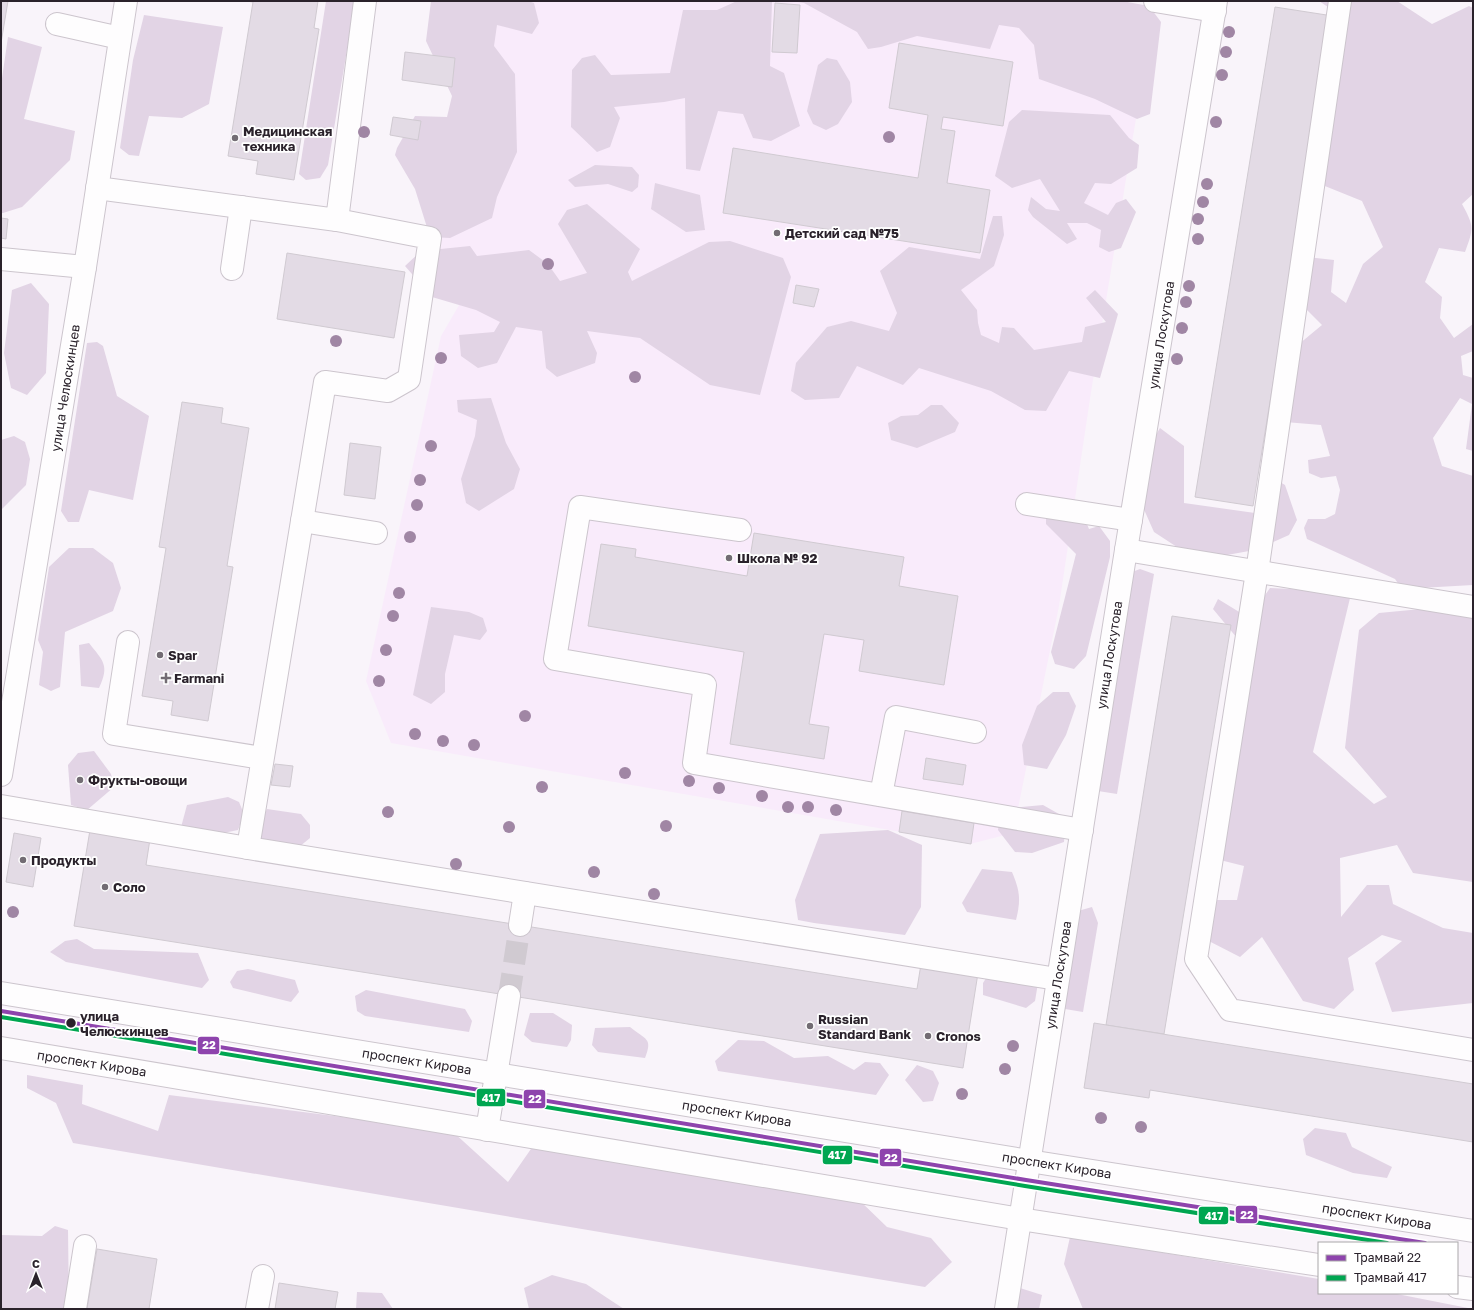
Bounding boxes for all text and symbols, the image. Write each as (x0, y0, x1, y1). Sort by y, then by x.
place label: Медицинская техника (243, 123, 332, 154)
marker: Медицинская техника (230, 133, 240, 143)
place label: Детский сад №75 (785, 225, 899, 241)
marker: Детский сад №75 (772, 228, 782, 238)
street label: улица Лоскутова (1145, 280, 1177, 390)
street label: улица Челюскинцев (47, 323, 83, 453)
place label: Школа № 92 (737, 550, 817, 566)
marker: Школа № 92 (724, 553, 734, 563)
street label: улица Лоскутова (1093, 600, 1125, 710)
place label: Spar (168, 647, 197, 663)
marker: Spar (155, 650, 165, 660)
place label: Farmani (174, 670, 224, 686)
marker: Farmani (161, 673, 171, 683)
place label: Фрукты-овощи (88, 772, 187, 788)
marker: Фрукты-овощи (75, 775, 85, 785)
place label: Продукты (31, 852, 97, 868)
marker: Продукты (18, 855, 28, 865)
place label: Соло (113, 879, 146, 895)
marker: Соло (100, 882, 110, 892)
street label: улица Лоскутова (1042, 920, 1074, 1030)
place label: улица Челюскинцев (80, 1008, 169, 1039)
place label: Russian Standard Bank (818, 1011, 911, 1042)
marker: улица Челюскинцев (64, 1016, 78, 1030)
marker: Russian Standard Bank (805, 1021, 815, 1031)
place label: Cronos (936, 1028, 981, 1044)
marker: Cronos (923, 1031, 933, 1041)
line badge: 22 (197, 1036, 220, 1055)
text: 22 (202, 1038, 216, 1051)
street label: проспект Кирова (361, 1044, 473, 1078)
street label: проспект Кирова (36, 1046, 148, 1080)
line badge: 417 (476, 1088, 506, 1107)
line badge: 22 (523, 1089, 546, 1109)
text: 417 (482, 1091, 500, 1104)
text: 22 (528, 1092, 542, 1105)
street label: проспект Кирова (681, 1096, 793, 1130)
line badge: 417 (822, 1145, 853, 1165)
text: 417 (828, 1148, 846, 1161)
line badge: 22 (879, 1148, 902, 1167)
street label: проспект Кирова (1001, 1148, 1113, 1182)
text: 22 (884, 1151, 898, 1164)
street label: проспект Кирова (1321, 1199, 1433, 1233)
line badge: 22 (1235, 1205, 1258, 1224)
line badge: 417 (1198, 1206, 1229, 1225)
text: 22 (1240, 1208, 1254, 1221)
text: 417 (1205, 1209, 1223, 1222)
legend (1318, 1242, 1458, 1294)
text: Трамвай 22 (1354, 1250, 1421, 1265)
north arrow (16, 1254, 56, 1294)
text: С (32, 1257, 40, 1270)
text: Трамвай 417 (1354, 1270, 1427, 1285)

